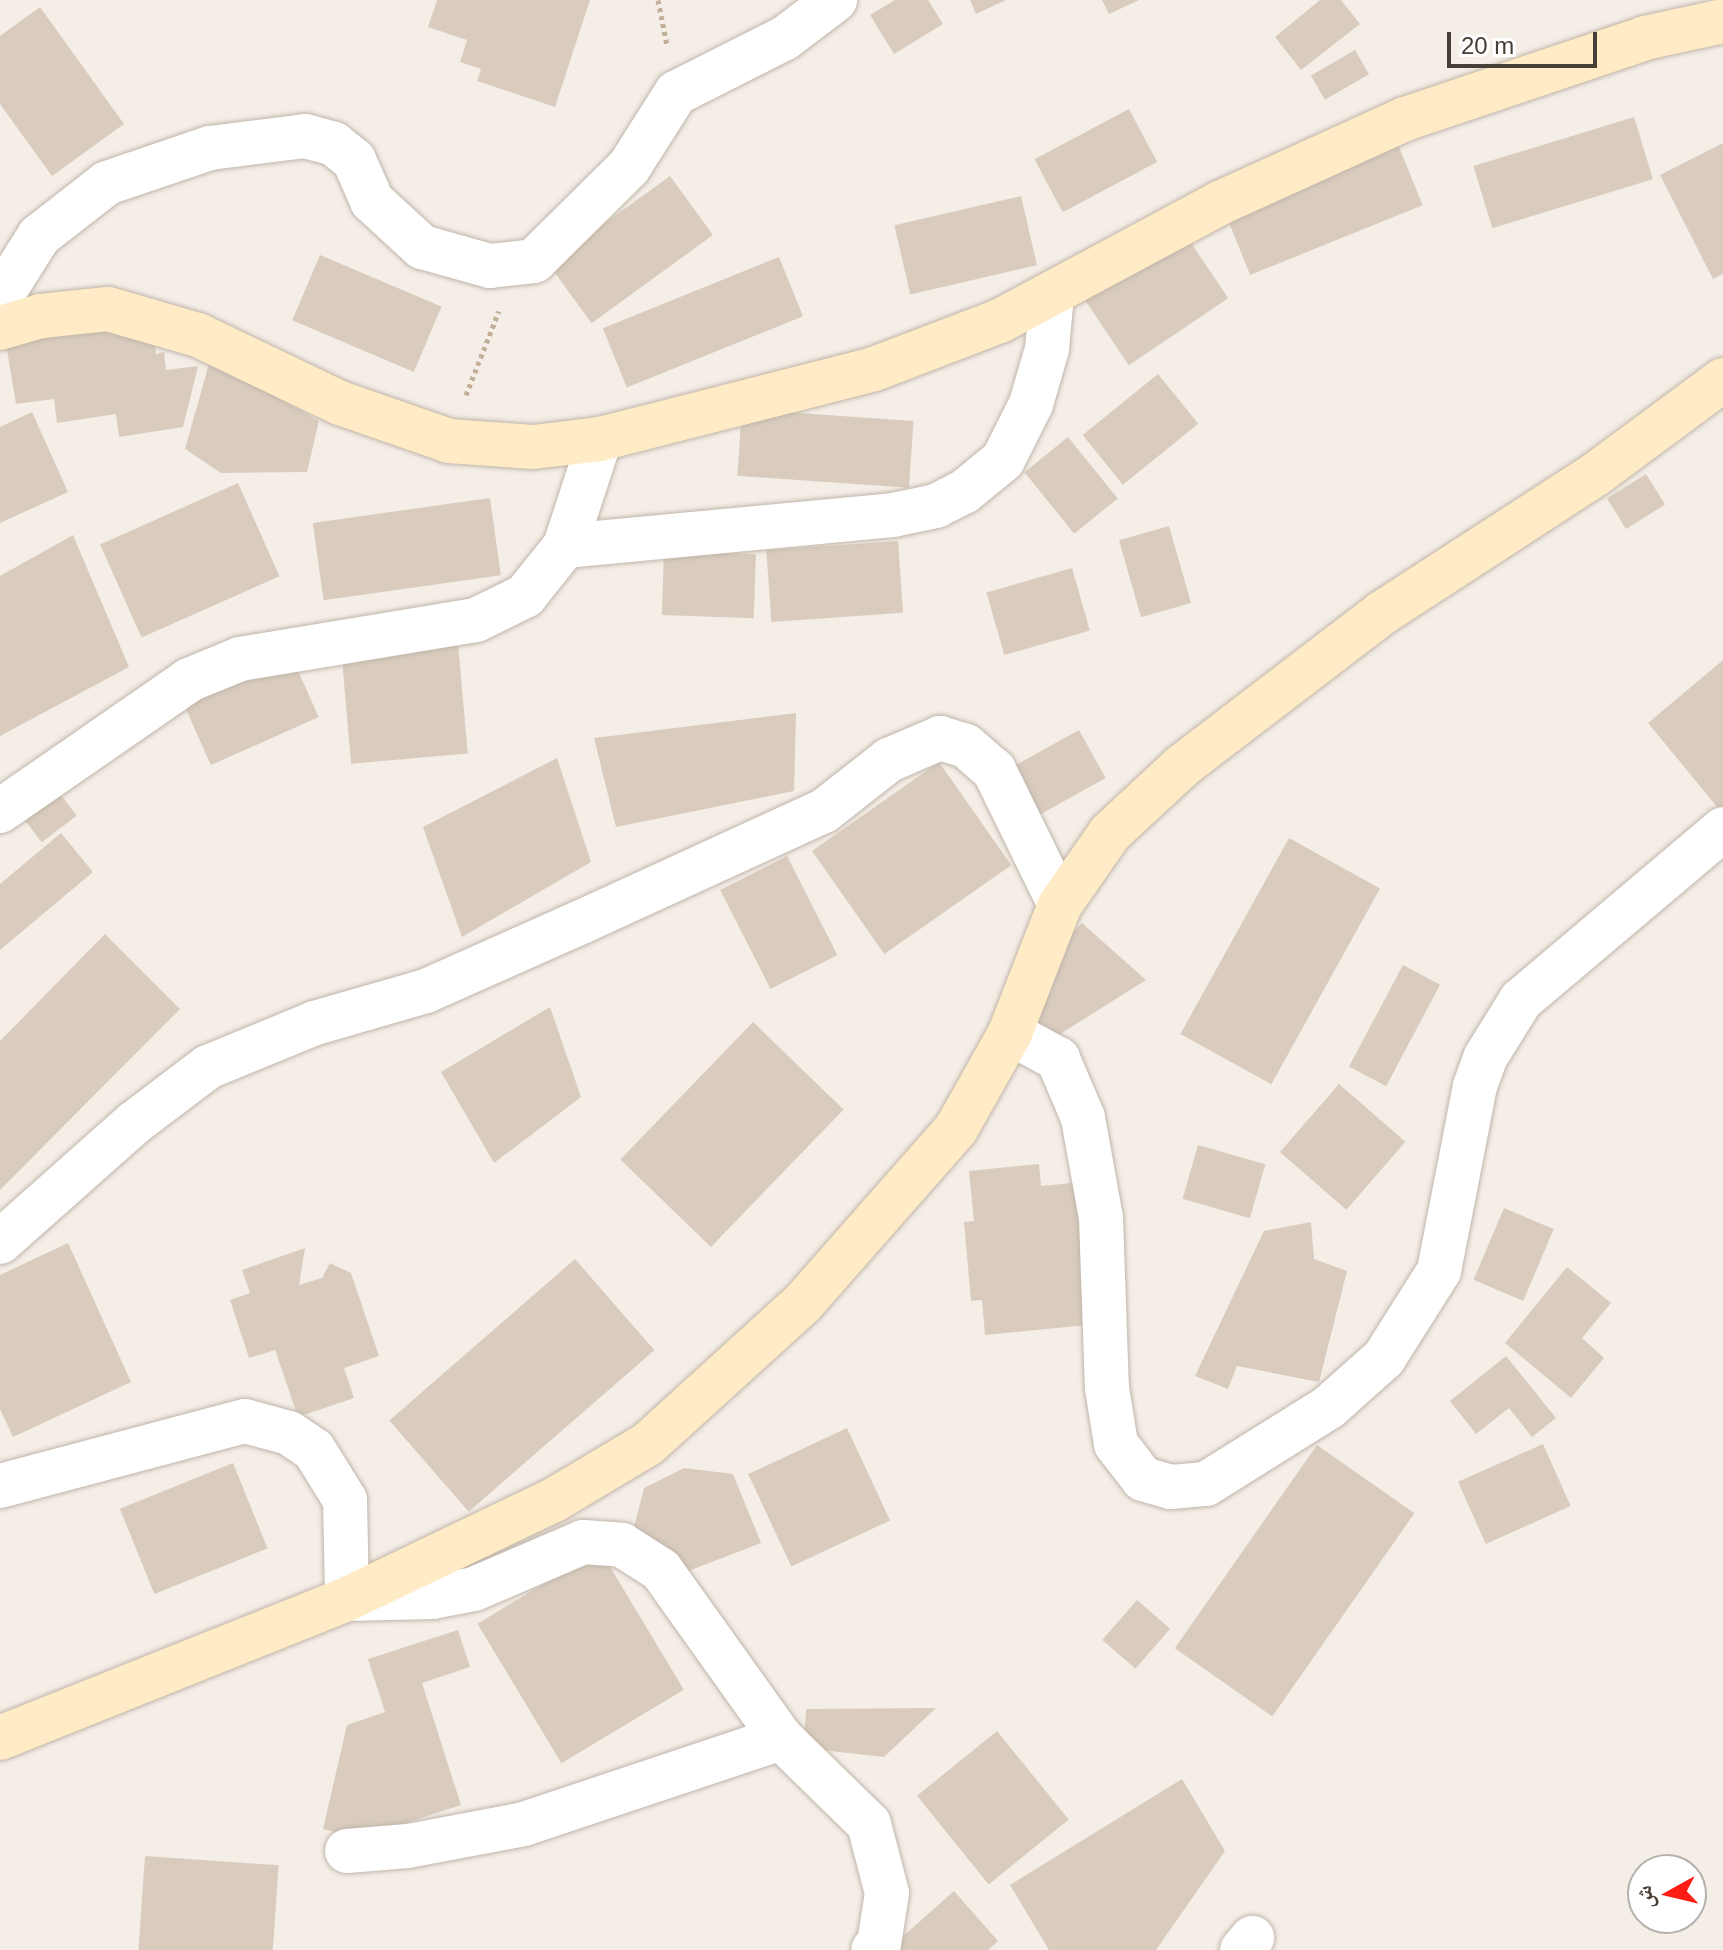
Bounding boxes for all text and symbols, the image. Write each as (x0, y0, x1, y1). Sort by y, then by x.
scale bar (1451, 16, 1601, 66)
text: 20 m (1461, 32, 1514, 59)
north arrow (1627, 1854, 1707, 1934)
text: ش (1631, 1884, 1659, 1910)

